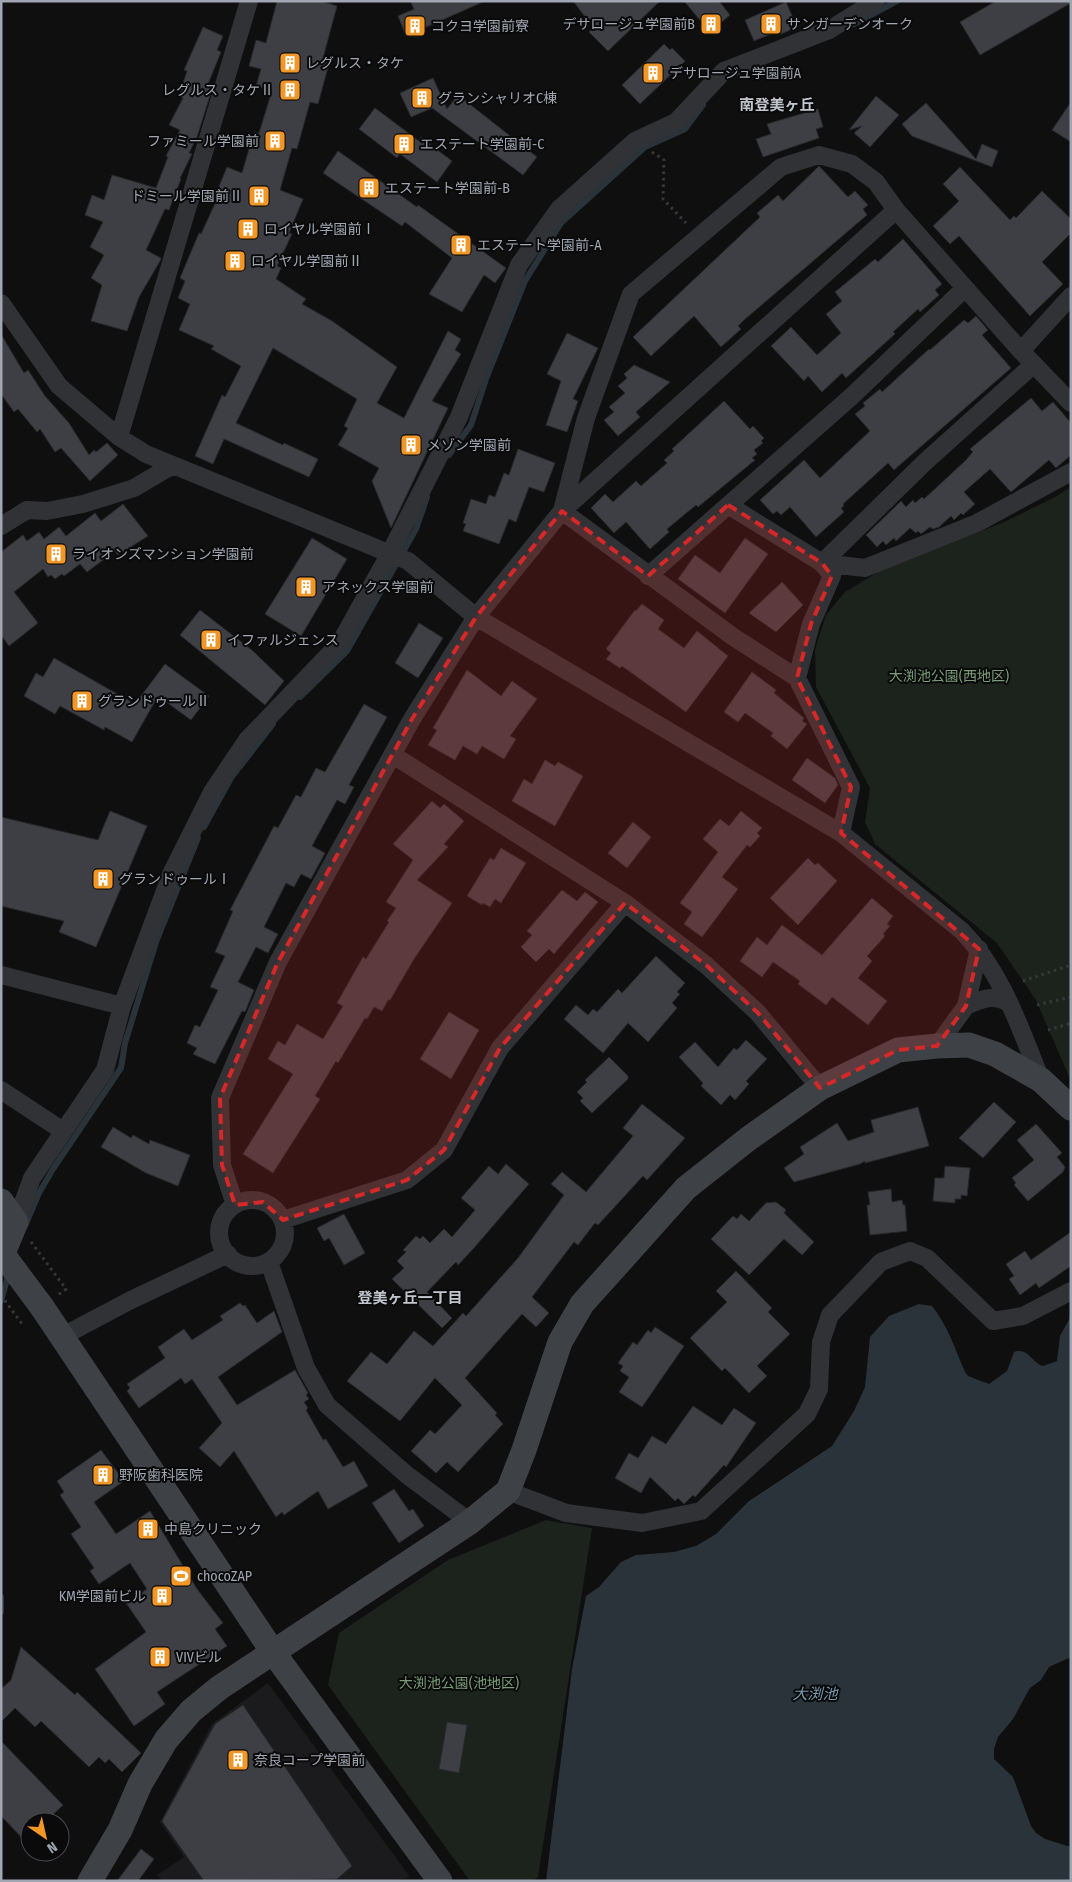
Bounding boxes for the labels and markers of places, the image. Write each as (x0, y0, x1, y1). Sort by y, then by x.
building icon: デサロージュ学園前B (699, 12, 723, 36)
building icon: サンガーデンオーク (759, 12, 783, 36)
building icon: コクヨ学園前寮 (403, 14, 427, 38)
place label: デサロージュ学園前B (563, 16, 695, 33)
place label: サンガーデンオーク (787, 16, 913, 33)
place label: コクヨ学園前寮 (431, 18, 529, 35)
building icon: レグルス・タケ (278, 51, 302, 75)
place label: レグルス・タケ (306, 55, 404, 72)
building icon: デサロージュ学園前A (641, 61, 665, 85)
place label: デサロージュ学園前A (669, 65, 802, 82)
building icon: レグルス・タケⅡ (278, 78, 302, 102)
place label: レグルス・タケⅡ (162, 82, 274, 99)
building icon: グランシャリオC棟 (410, 86, 434, 110)
place label: グランシャリオC棟 (438, 90, 557, 107)
building icon: ファミール学園前 (263, 129, 287, 153)
building icon: エステート学園前-C (392, 132, 416, 156)
place label: ファミール学園前 (147, 133, 259, 150)
place label: エステート学園前-C (420, 136, 544, 153)
building icon: エステート学園前-B (357, 176, 381, 200)
place label: エステート学園前-B (385, 180, 510, 197)
building icon: ドミール学園前Ⅱ (247, 184, 271, 208)
place label: ドミール学園前Ⅱ (131, 188, 243, 205)
building icon: ロイヤル学園前Ⅰ (236, 217, 260, 241)
place label: ロイヤル学園前Ⅰ (264, 221, 376, 238)
building icon: エステート学園前-A (449, 233, 473, 257)
place label: エステート学園前-A (477, 237, 602, 254)
building icon: ロイヤル学園前Ⅱ (223, 249, 247, 273)
place label: ロイヤル学園前Ⅱ (251, 253, 363, 270)
building icon: メゾン学園前 (399, 433, 423, 457)
place label: メゾン学園前 (427, 437, 511, 454)
building icon: ライオンズマンション学園前 (44, 542, 68, 566)
place label: ライオンズマンション学園前 (72, 546, 254, 563)
building icon: アネックス学園前 (294, 575, 318, 599)
place label: アネックス学園前 (322, 579, 434, 596)
building icon: イファルジェンス (199, 628, 223, 652)
place label: イファルジェンス (227, 632, 339, 649)
building icon: グランドゥールⅡ (70, 689, 94, 713)
place label: グランドゥールⅡ (98, 693, 210, 710)
building icon: グランドゥールⅠ (91, 867, 115, 891)
place label: グランドゥールⅠ (119, 871, 231, 888)
building icon: 野阪歯科医院 (91, 1463, 115, 1487)
place label: 野阪歯科医院 (119, 1467, 203, 1484)
building icon: 中島クリニック (136, 1517, 160, 1541)
place label: 中島クリニック (164, 1521, 262, 1538)
sports icon: chocoZAP (169, 1564, 193, 1588)
place label: chocoZAP (197, 1568, 252, 1585)
building icon: KM学園前ビル (150, 1584, 174, 1608)
place label: KM学園前ビル (59, 1588, 146, 1605)
building icon: VIVビル (148, 1645, 172, 1669)
place label: VIVビル (176, 1649, 222, 1666)
building icon: 奈良コープ学園前 (226, 1748, 250, 1772)
place label: 奈良コープ学園前 (254, 1752, 365, 1769)

